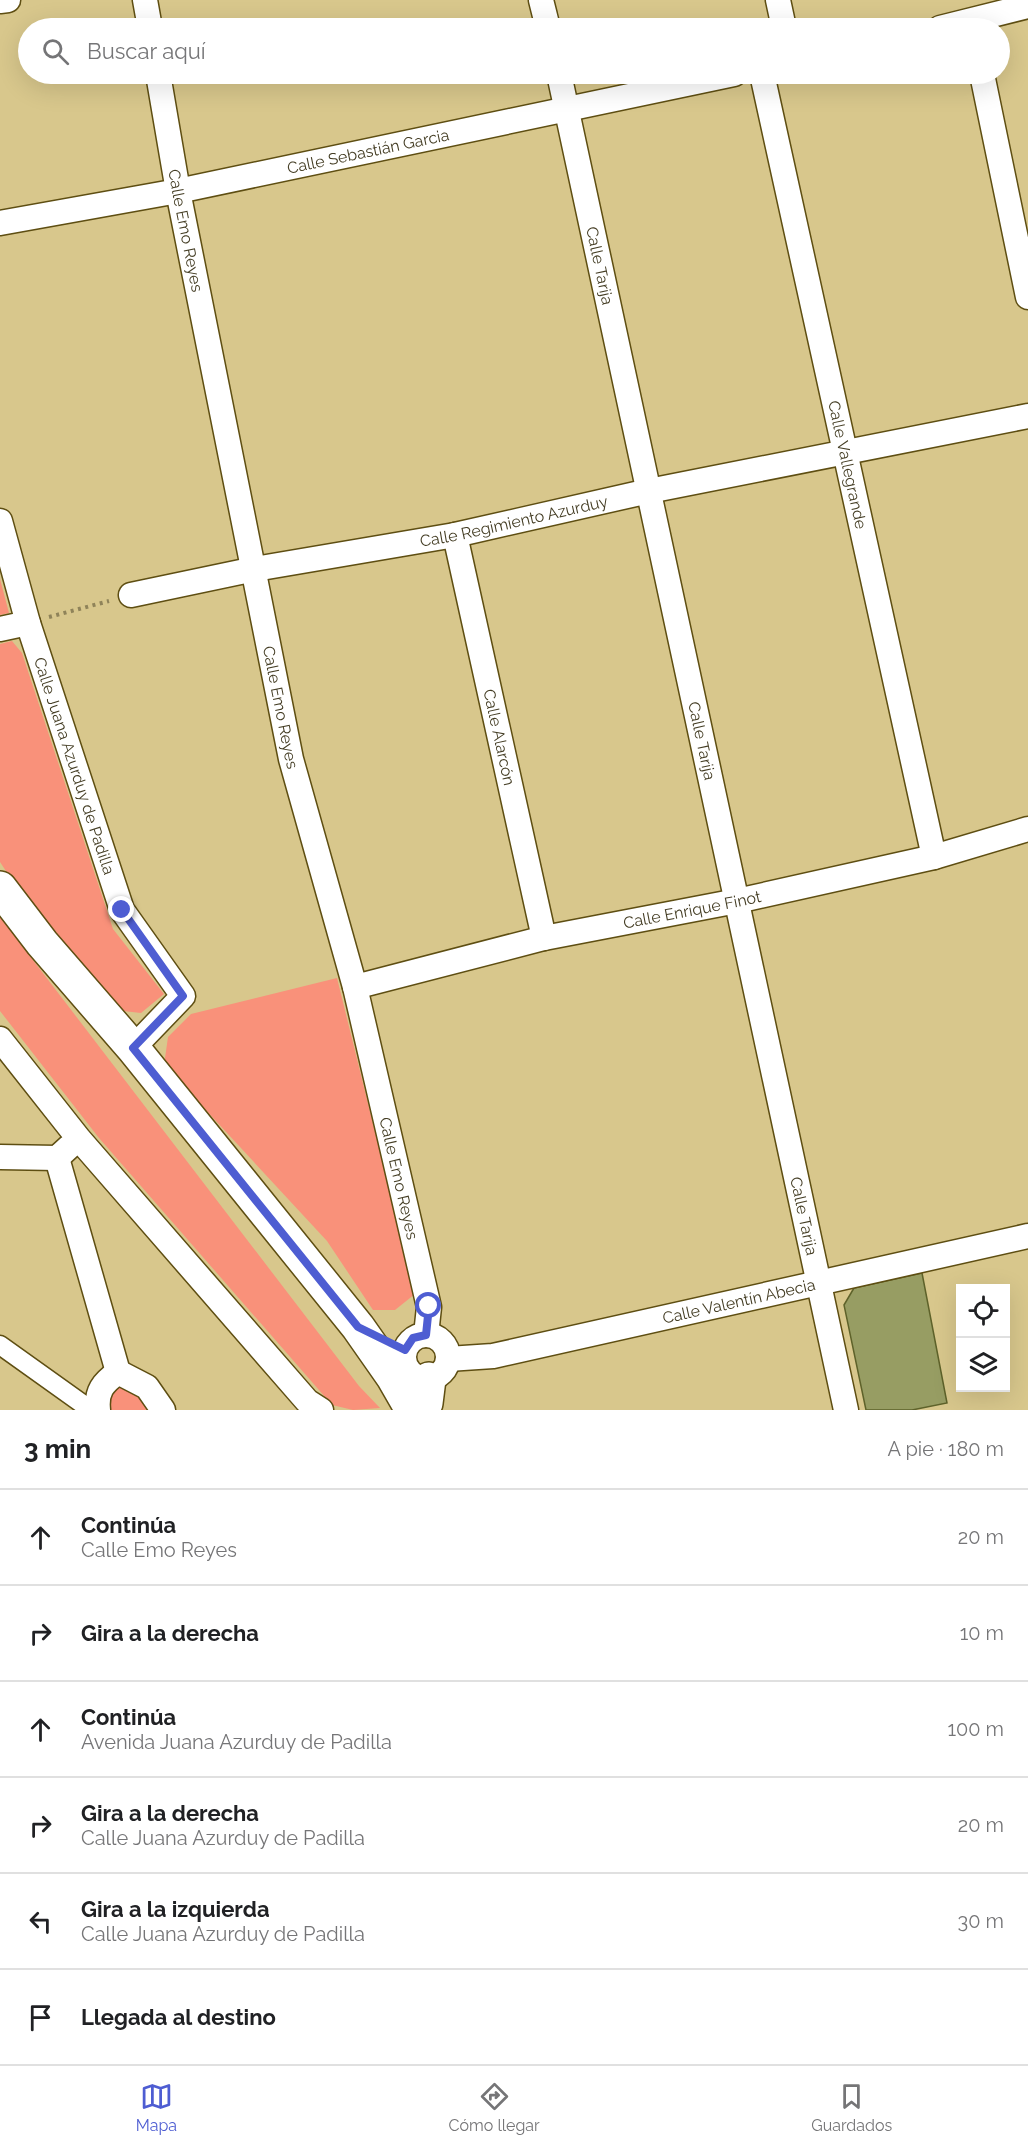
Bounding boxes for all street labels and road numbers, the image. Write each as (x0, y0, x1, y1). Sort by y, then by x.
street label: Calle Sebastián Garcia (285, 125, 451, 178)
street label: Calle Emo Reyes (164, 168, 207, 294)
street label: Calle Tarija (582, 225, 617, 307)
street label: Calle Vallegrande (824, 399, 871, 531)
street label: Calle Regimiento Azurduy (418, 492, 610, 551)
street label: Calle Emo Reyes (259, 644, 302, 771)
street label: Calle Juana Azurduy de Padilla (30, 655, 119, 877)
street label: Calle Alarcón (479, 687, 519, 787)
street label: Calle Tarija (684, 700, 719, 782)
street label: Calle Enrique Finot (622, 887, 763, 933)
street label: Calle Emo Reyes (375, 1115, 422, 1242)
street label: Calle Tarija (786, 1175, 821, 1257)
street label: Calle Valentín Abecia (661, 1275, 817, 1328)

